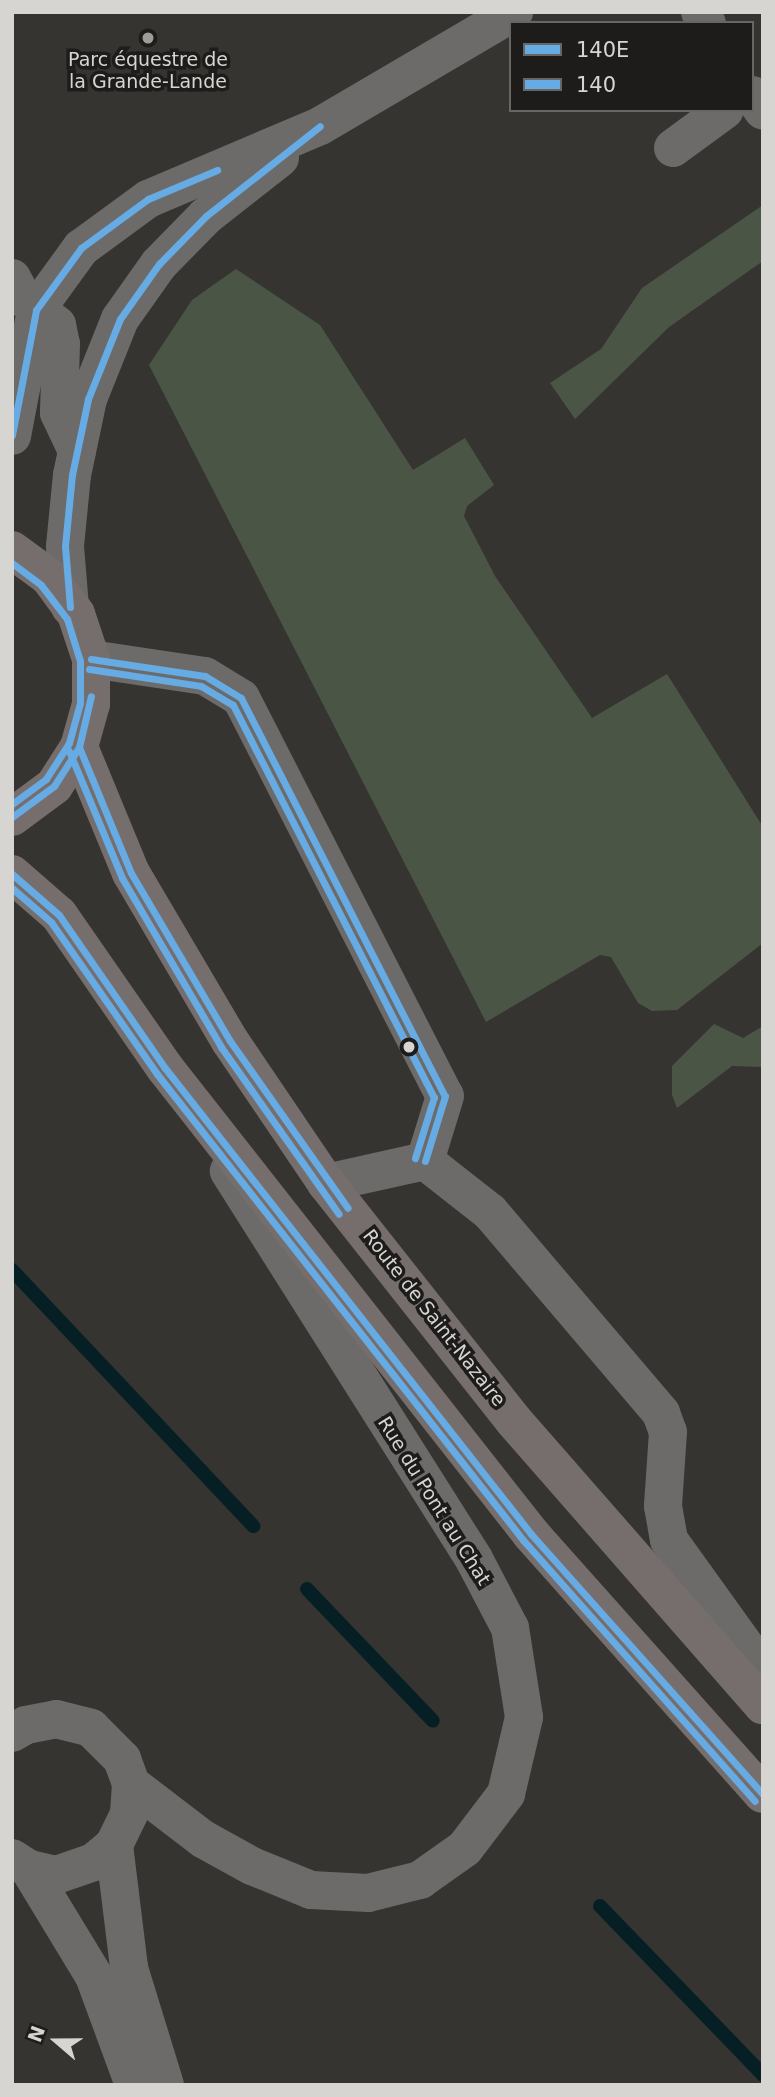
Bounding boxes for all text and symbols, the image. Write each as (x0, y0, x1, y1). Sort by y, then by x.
legend (509, 21, 754, 112)
marker: Parc équestre de la Grande-Lande (140, 30, 156, 46)
text: 140E (576, 38, 629, 62)
place label: Parc équestre de la Grande-Lande (68, 49, 228, 93)
text: 140 (576, 73, 616, 97)
unlabelled marker (402, 1040, 416, 1054)
street label: Route de Saint-Nazaire (358, 1225, 510, 1411)
street label: Rue du Pont au Chat (373, 1413, 495, 1589)
north arrow (21, 2006, 91, 2076)
text: N (23, 2023, 49, 2045)

